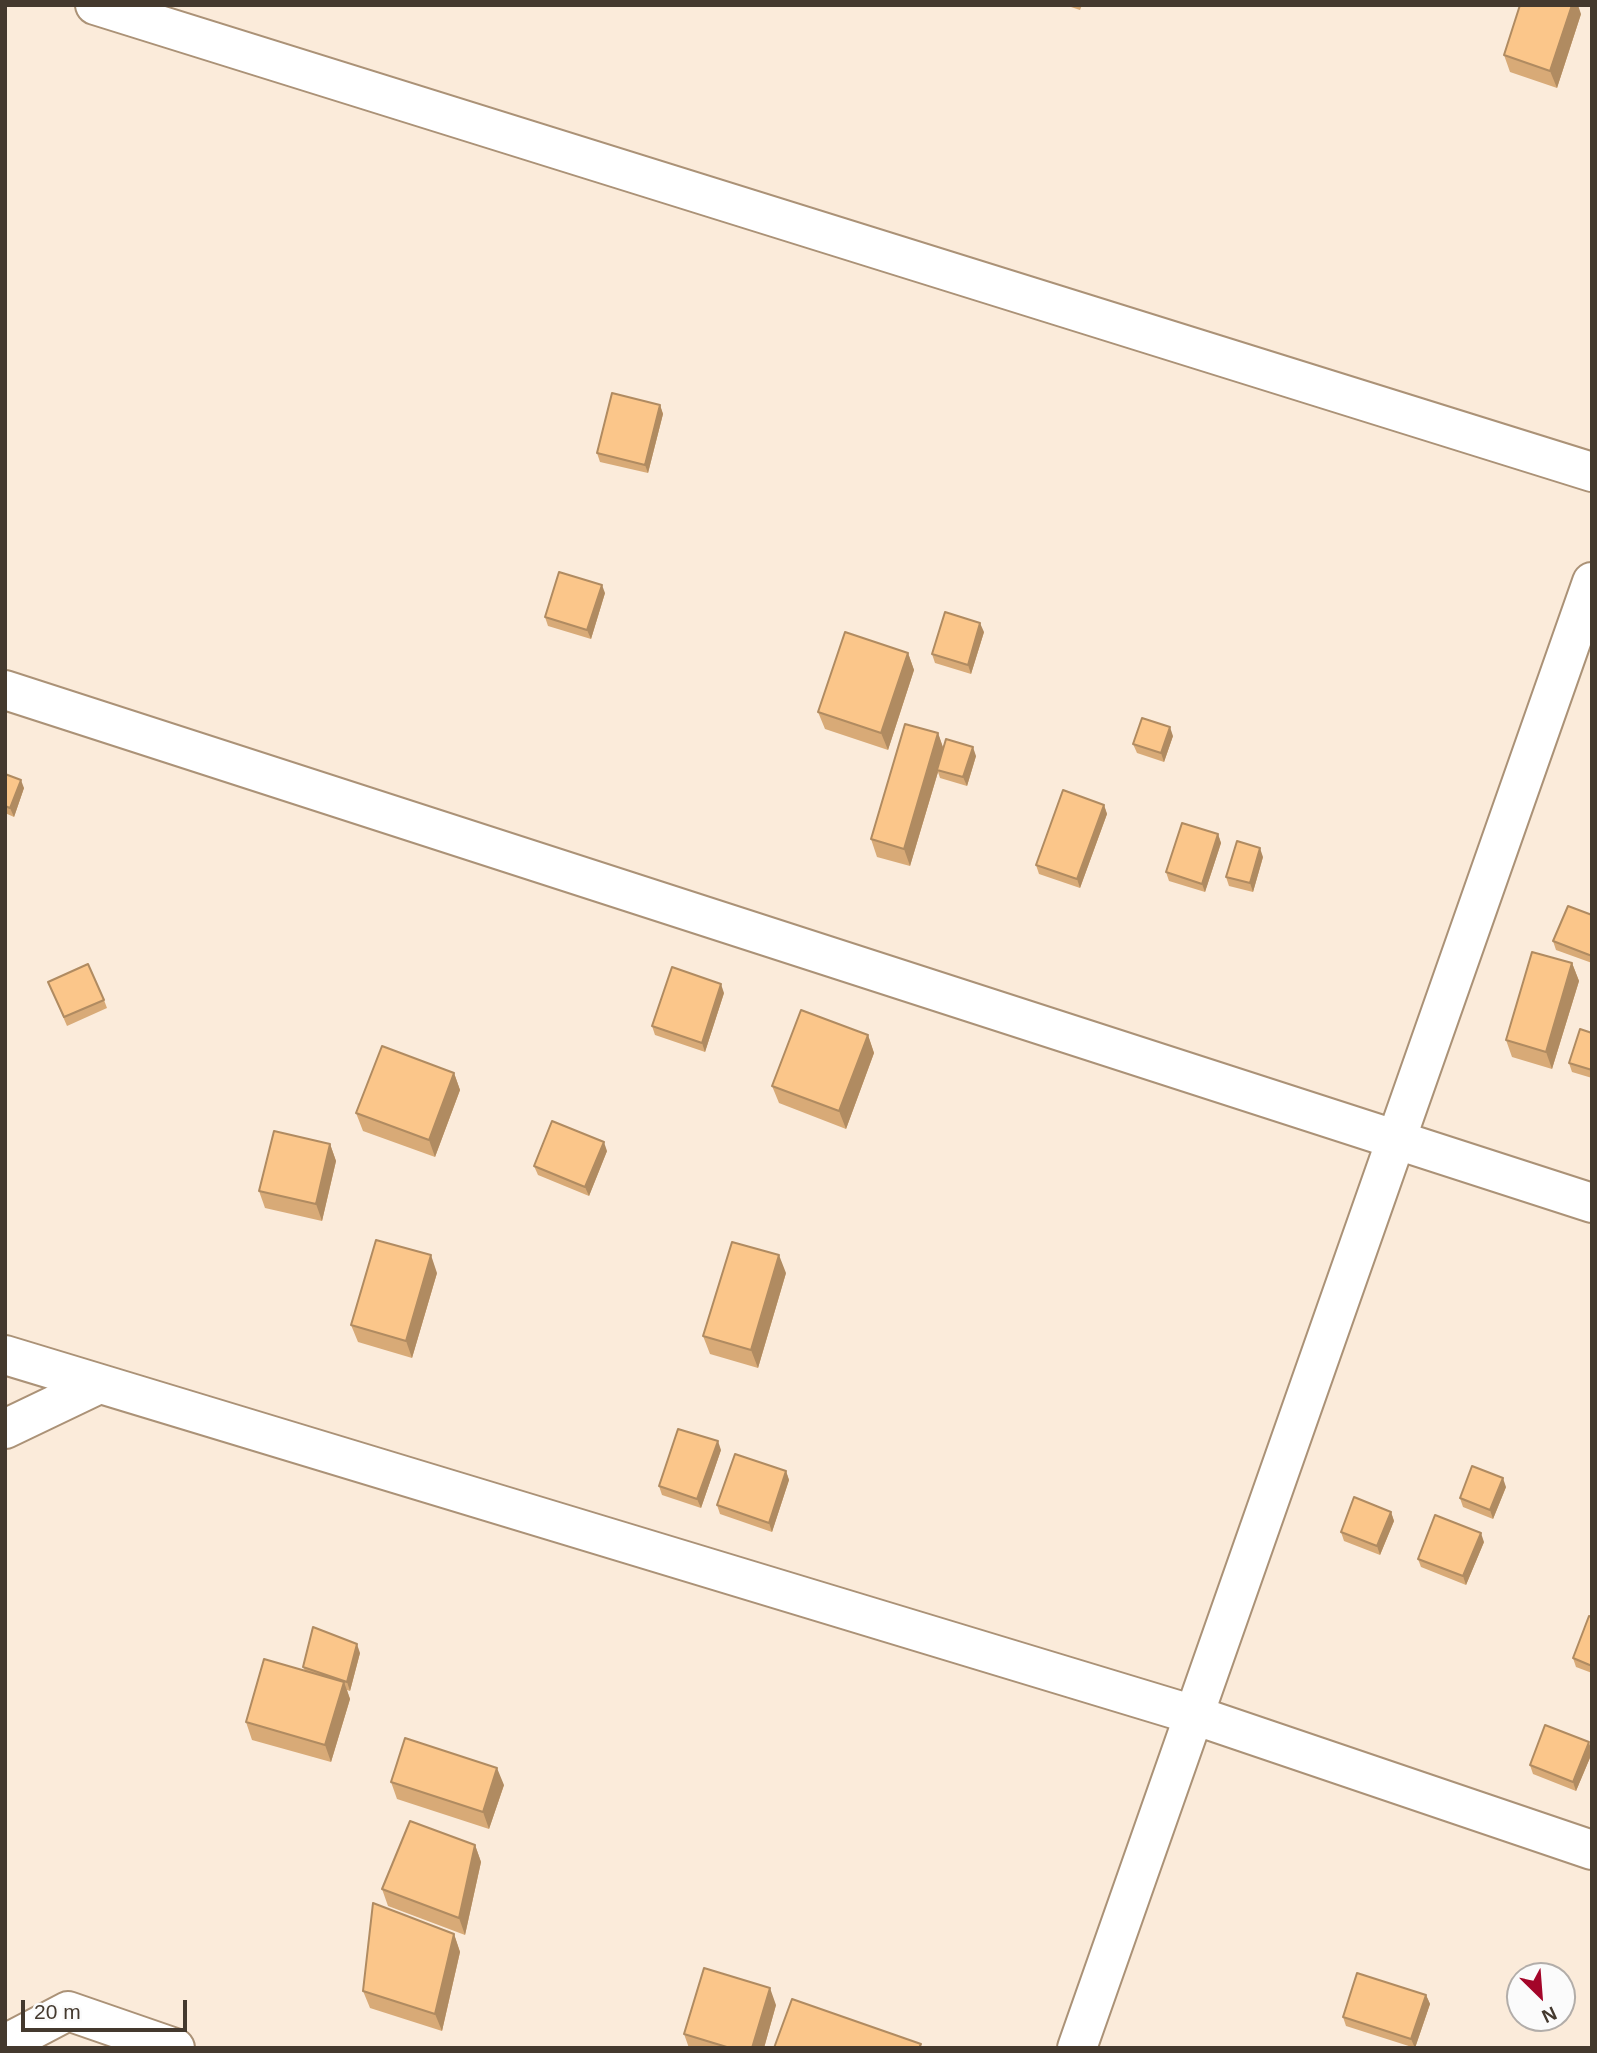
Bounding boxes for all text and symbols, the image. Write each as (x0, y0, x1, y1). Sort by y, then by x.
north arrow (1506, 1962, 1576, 2032)
scale bar (24, 1986, 191, 2030)
text: 20 m (34, 2000, 81, 2023)
text: N (1539, 2002, 1560, 2027)

